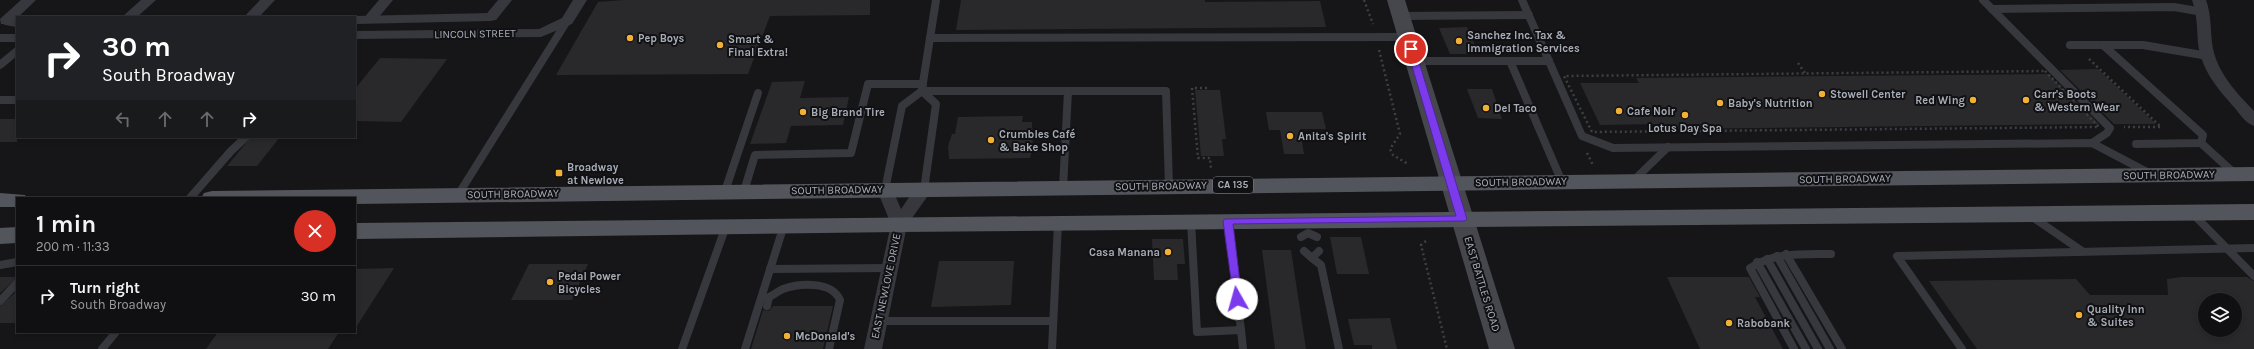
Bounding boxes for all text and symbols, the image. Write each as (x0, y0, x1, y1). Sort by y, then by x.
street label: LINCOLN STREET (434, 27, 516, 41)
place label: Sanchez Inc. Tax & Immigration Services (1467, 29, 1580, 55)
text: 30 m (102, 30, 171, 63)
icon: right (36, 32, 88, 84)
place label: Pep Boys (638, 32, 685, 45)
pin (1394, 32, 1428, 66)
marker: Pep Boys (625, 33, 635, 43)
place label: Smart & Final Extra! (728, 33, 788, 59)
marker: Sanchez Inc. Tax & Immigration Services (1454, 36, 1464, 46)
icon: arrive (1400, 38, 1422, 60)
marker: Smart & Final Extra! (715, 40, 725, 50)
text: South Broadway (102, 64, 235, 86)
place label: Stowell Center (1830, 88, 1906, 101)
place label: Carr's Boots & Western Wear (2034, 88, 2120, 114)
marker: Stowell Center (1817, 89, 1827, 99)
place label: Red Wing (1915, 94, 1966, 107)
marker: Red Wing (1968, 95, 1978, 105)
marker: Carr's Boots & Western Wear (2021, 95, 2031, 105)
place label: Baby's Nutrition (1728, 97, 1813, 110)
marker: Baby's Nutrition (1715, 98, 1725, 108)
place label: Del Taco (1494, 102, 1537, 115)
marker: Del Taco (1481, 103, 1491, 113)
place label: Cafe Noir (1627, 105, 1676, 118)
place label: Big Brand Tire (811, 106, 885, 119)
marker: Cafe Noir (1614, 106, 1624, 116)
marker: Big Brand Tire (798, 107, 808, 117)
icon: left (112, 108, 134, 130)
icon: ahead (154, 108, 176, 130)
icon: ahead (196, 108, 218, 130)
icon: right (238, 108, 260, 130)
marker: Lotus Day Spa (1680, 110, 1690, 120)
place label: Lotus Day Spa (1648, 122, 1722, 135)
place label: Crumbles Café & Bake Shop (999, 128, 1076, 154)
place label: Anita's Spirit (1298, 130, 1367, 143)
marker: Anita's Spirit (1285, 131, 1295, 141)
marker: Crumbles Café & Bake Shop (986, 135, 996, 145)
place label: Broadway at Newlove (567, 161, 624, 187)
marker: Broadway at Newlove (554, 168, 564, 178)
street label: SOUTH BROADWAY (2123, 168, 2215, 182)
street label: SOUTH BROADWAY (1799, 172, 1891, 186)
street label: SOUTH BROADWAY (1475, 175, 1567, 189)
road number: CA 135 (1213, 177, 1253, 193)
street label: SOUTH BROADWAY (1115, 179, 1207, 193)
street label: SOUTH BROADWAY (791, 183, 883, 197)
street label: SOUTH BROADWAY (467, 187, 559, 201)
text: 1 min (36, 210, 96, 238)
button: close (294, 210, 336, 252)
street label: EAST NEWLOVE DRIVE (868, 232, 904, 340)
street label: EAST BATTLES ROAD (1461, 235, 1503, 333)
text: 200 m · 11:33 (36, 239, 110, 254)
place label: Casa Manana (1089, 246, 1160, 259)
marker: Casa Manana (1163, 247, 1173, 257)
place label: Pedal Power Bicycles (558, 270, 621, 296)
marker: Pedal Power Bicycles (545, 277, 555, 287)
position arrow (1216, 278, 1258, 320)
text: Turn right (70, 279, 140, 297)
icon: right (36, 285, 58, 307)
text: 30 m (301, 287, 336, 305)
map controls (2198, 293, 2242, 337)
button: layers (2198, 293, 2242, 337)
text: South Broadway (70, 297, 166, 312)
place label: Quality Inn & Suites (2087, 303, 2145, 329)
marker: Quality Inn & Suites (2074, 310, 2084, 320)
place label: Rabobank (1737, 317, 1791, 330)
marker: Rabobank (1724, 318, 1734, 328)
place label: McDonald's (795, 330, 856, 343)
marker: McDonald's (782, 331, 792, 341)

